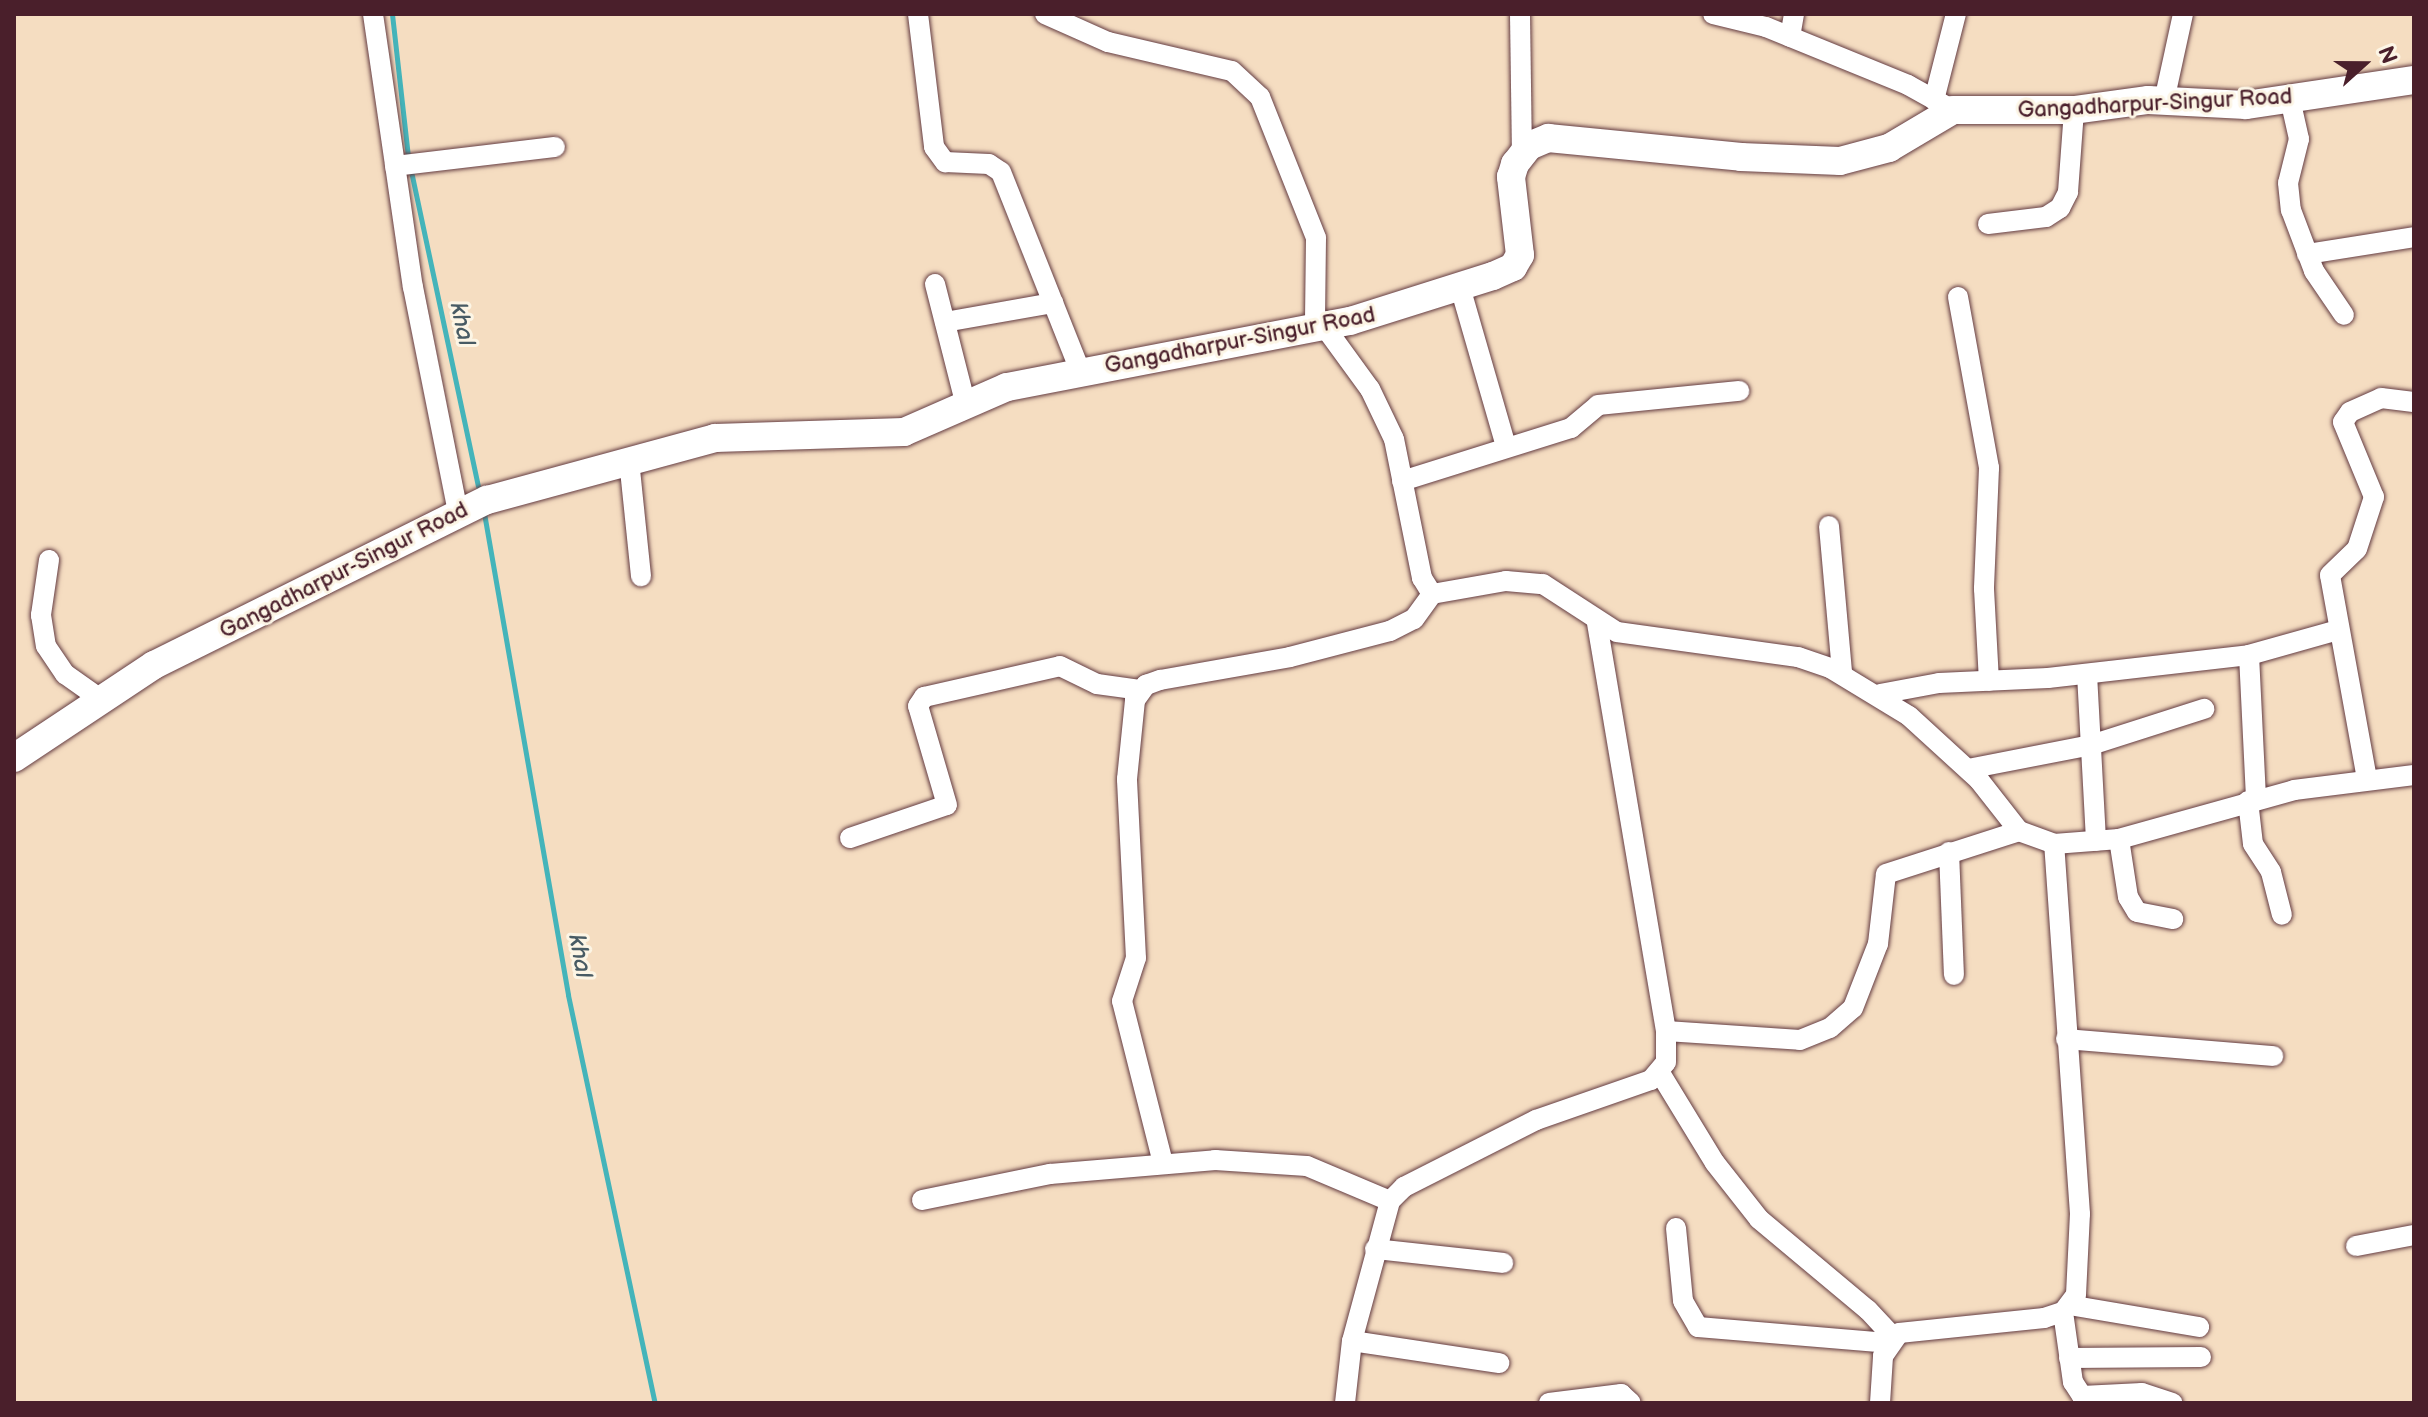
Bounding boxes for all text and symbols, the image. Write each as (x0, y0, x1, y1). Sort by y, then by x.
north arrow (2324, 24, 2404, 104)
text: N (2371, 43, 2402, 68)
street label: Gangadharpur-Singur Road (2017, 84, 2293, 124)
water label: khal (443, 299, 481, 349)
street label: Gangadharpur-Singur Road (1103, 302, 1377, 380)
street label: Gangadharpur-Singur Road (216, 497, 472, 645)
water label: khal (562, 932, 598, 980)

